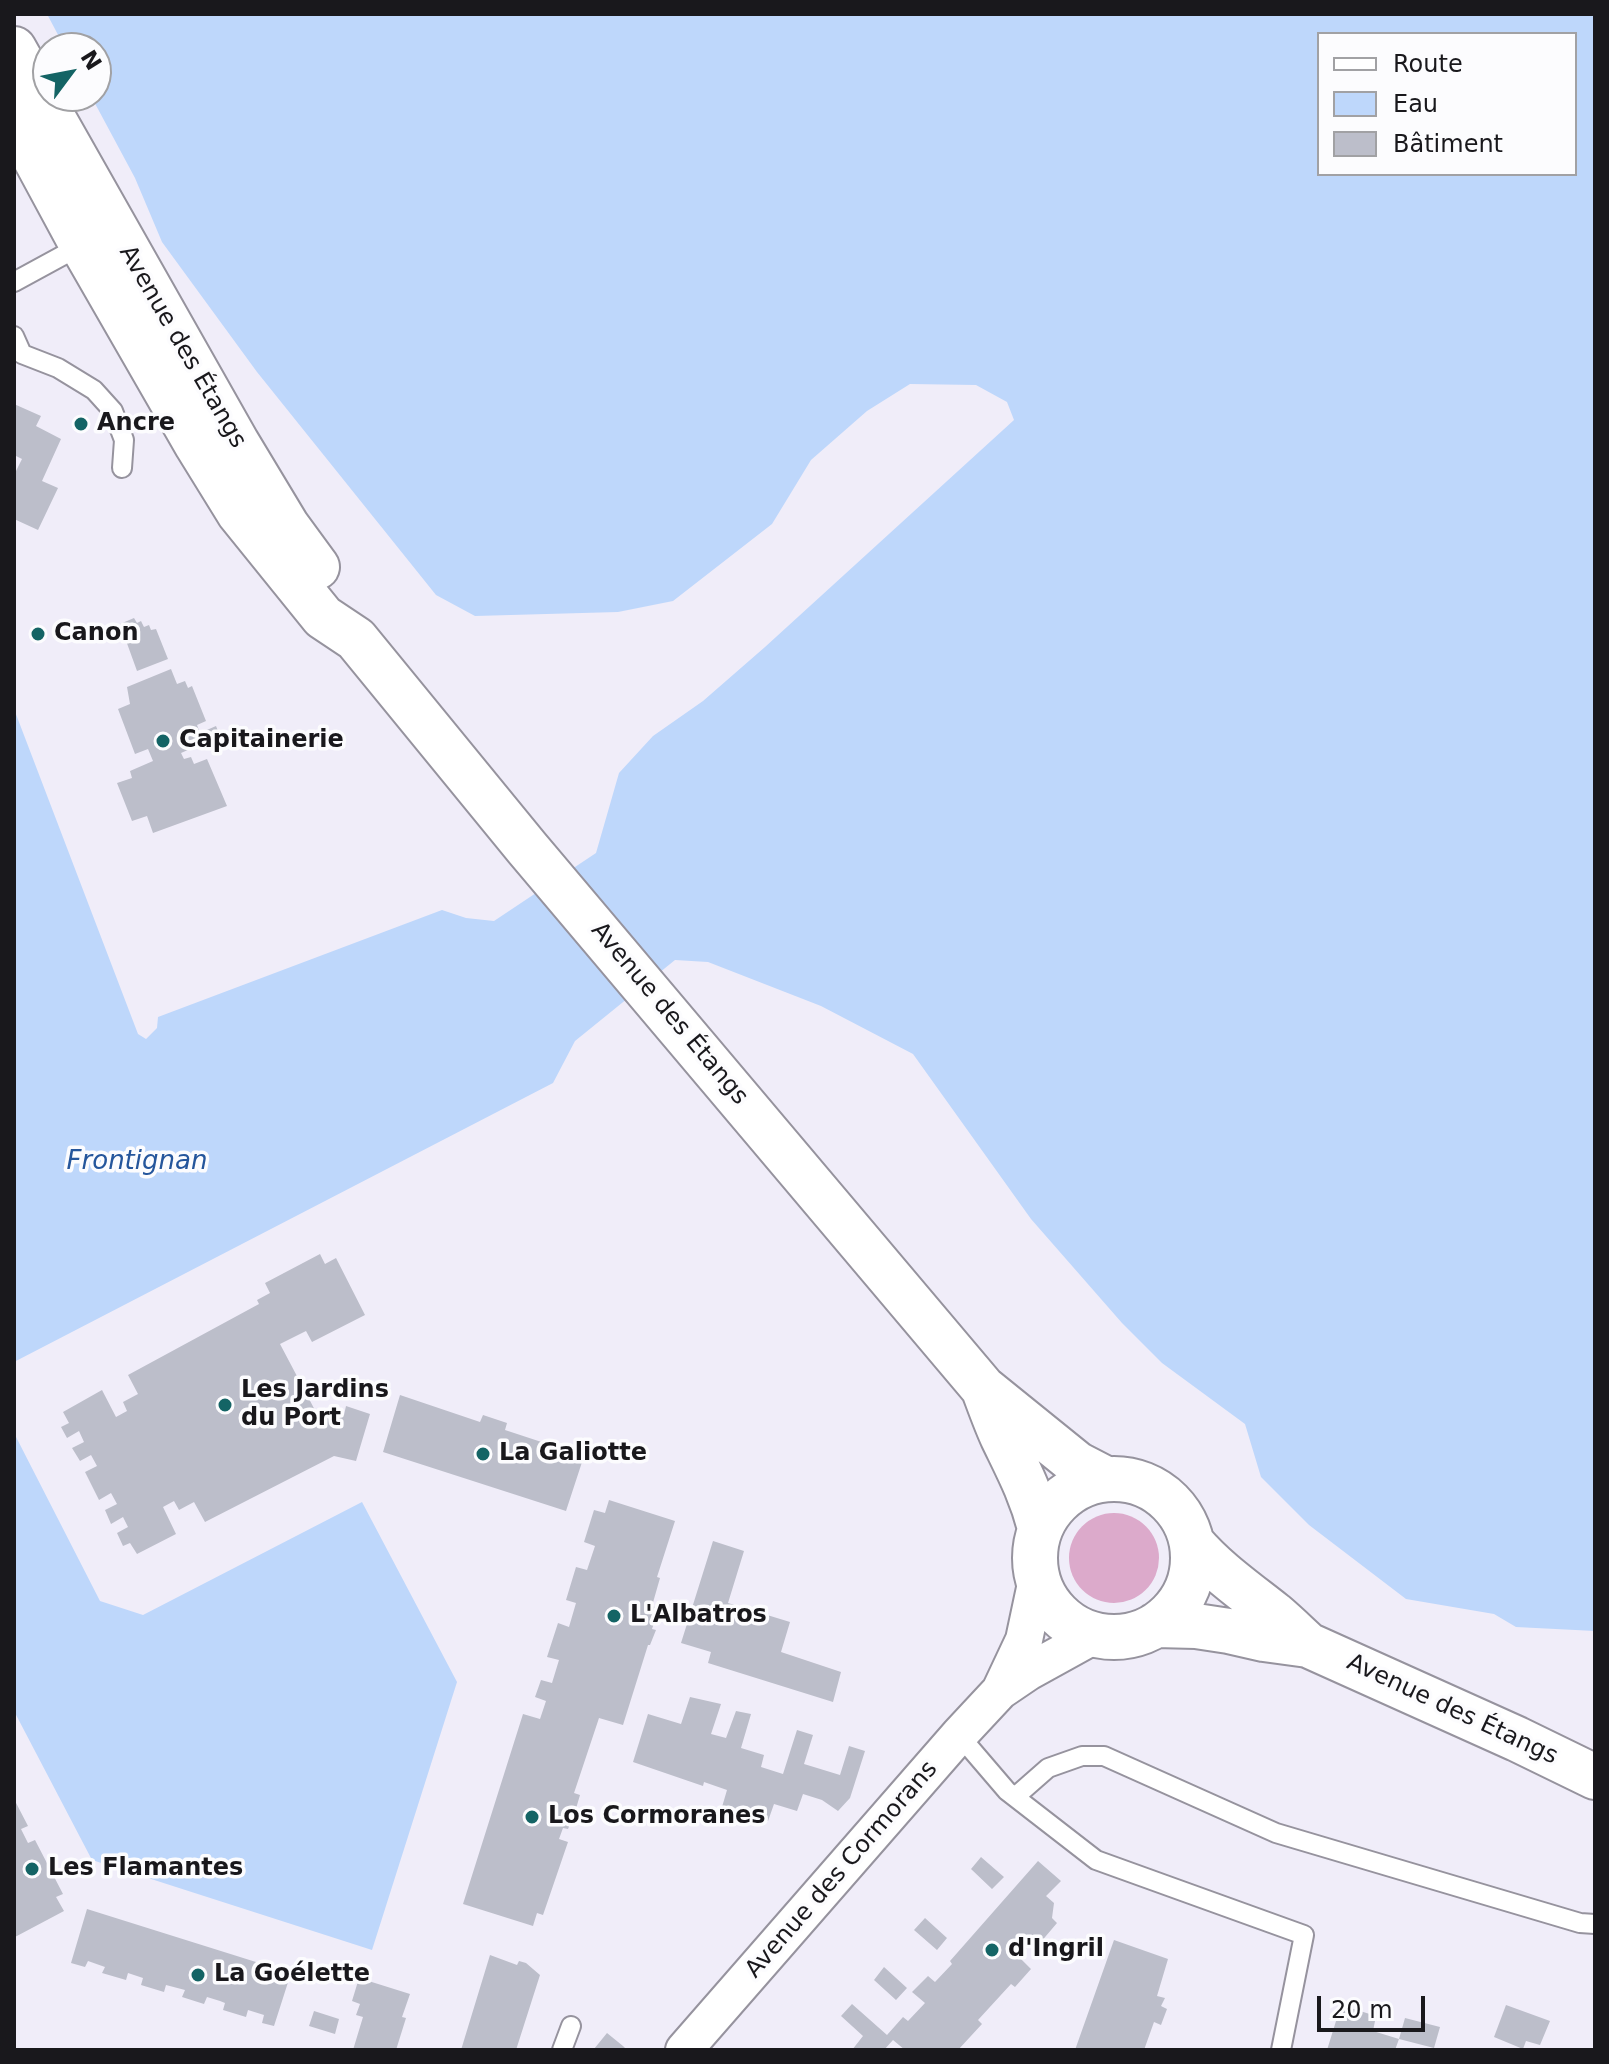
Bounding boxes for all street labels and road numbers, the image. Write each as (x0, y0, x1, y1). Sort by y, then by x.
street label: Avenue des Étangs (112, 241, 252, 453)
street label: Avenue des Étangs (584, 917, 754, 1111)
street label: Avenue des Étangs (1342, 1649, 1562, 1771)
street label: Avenue des Cormorans (740, 1756, 944, 1984)

